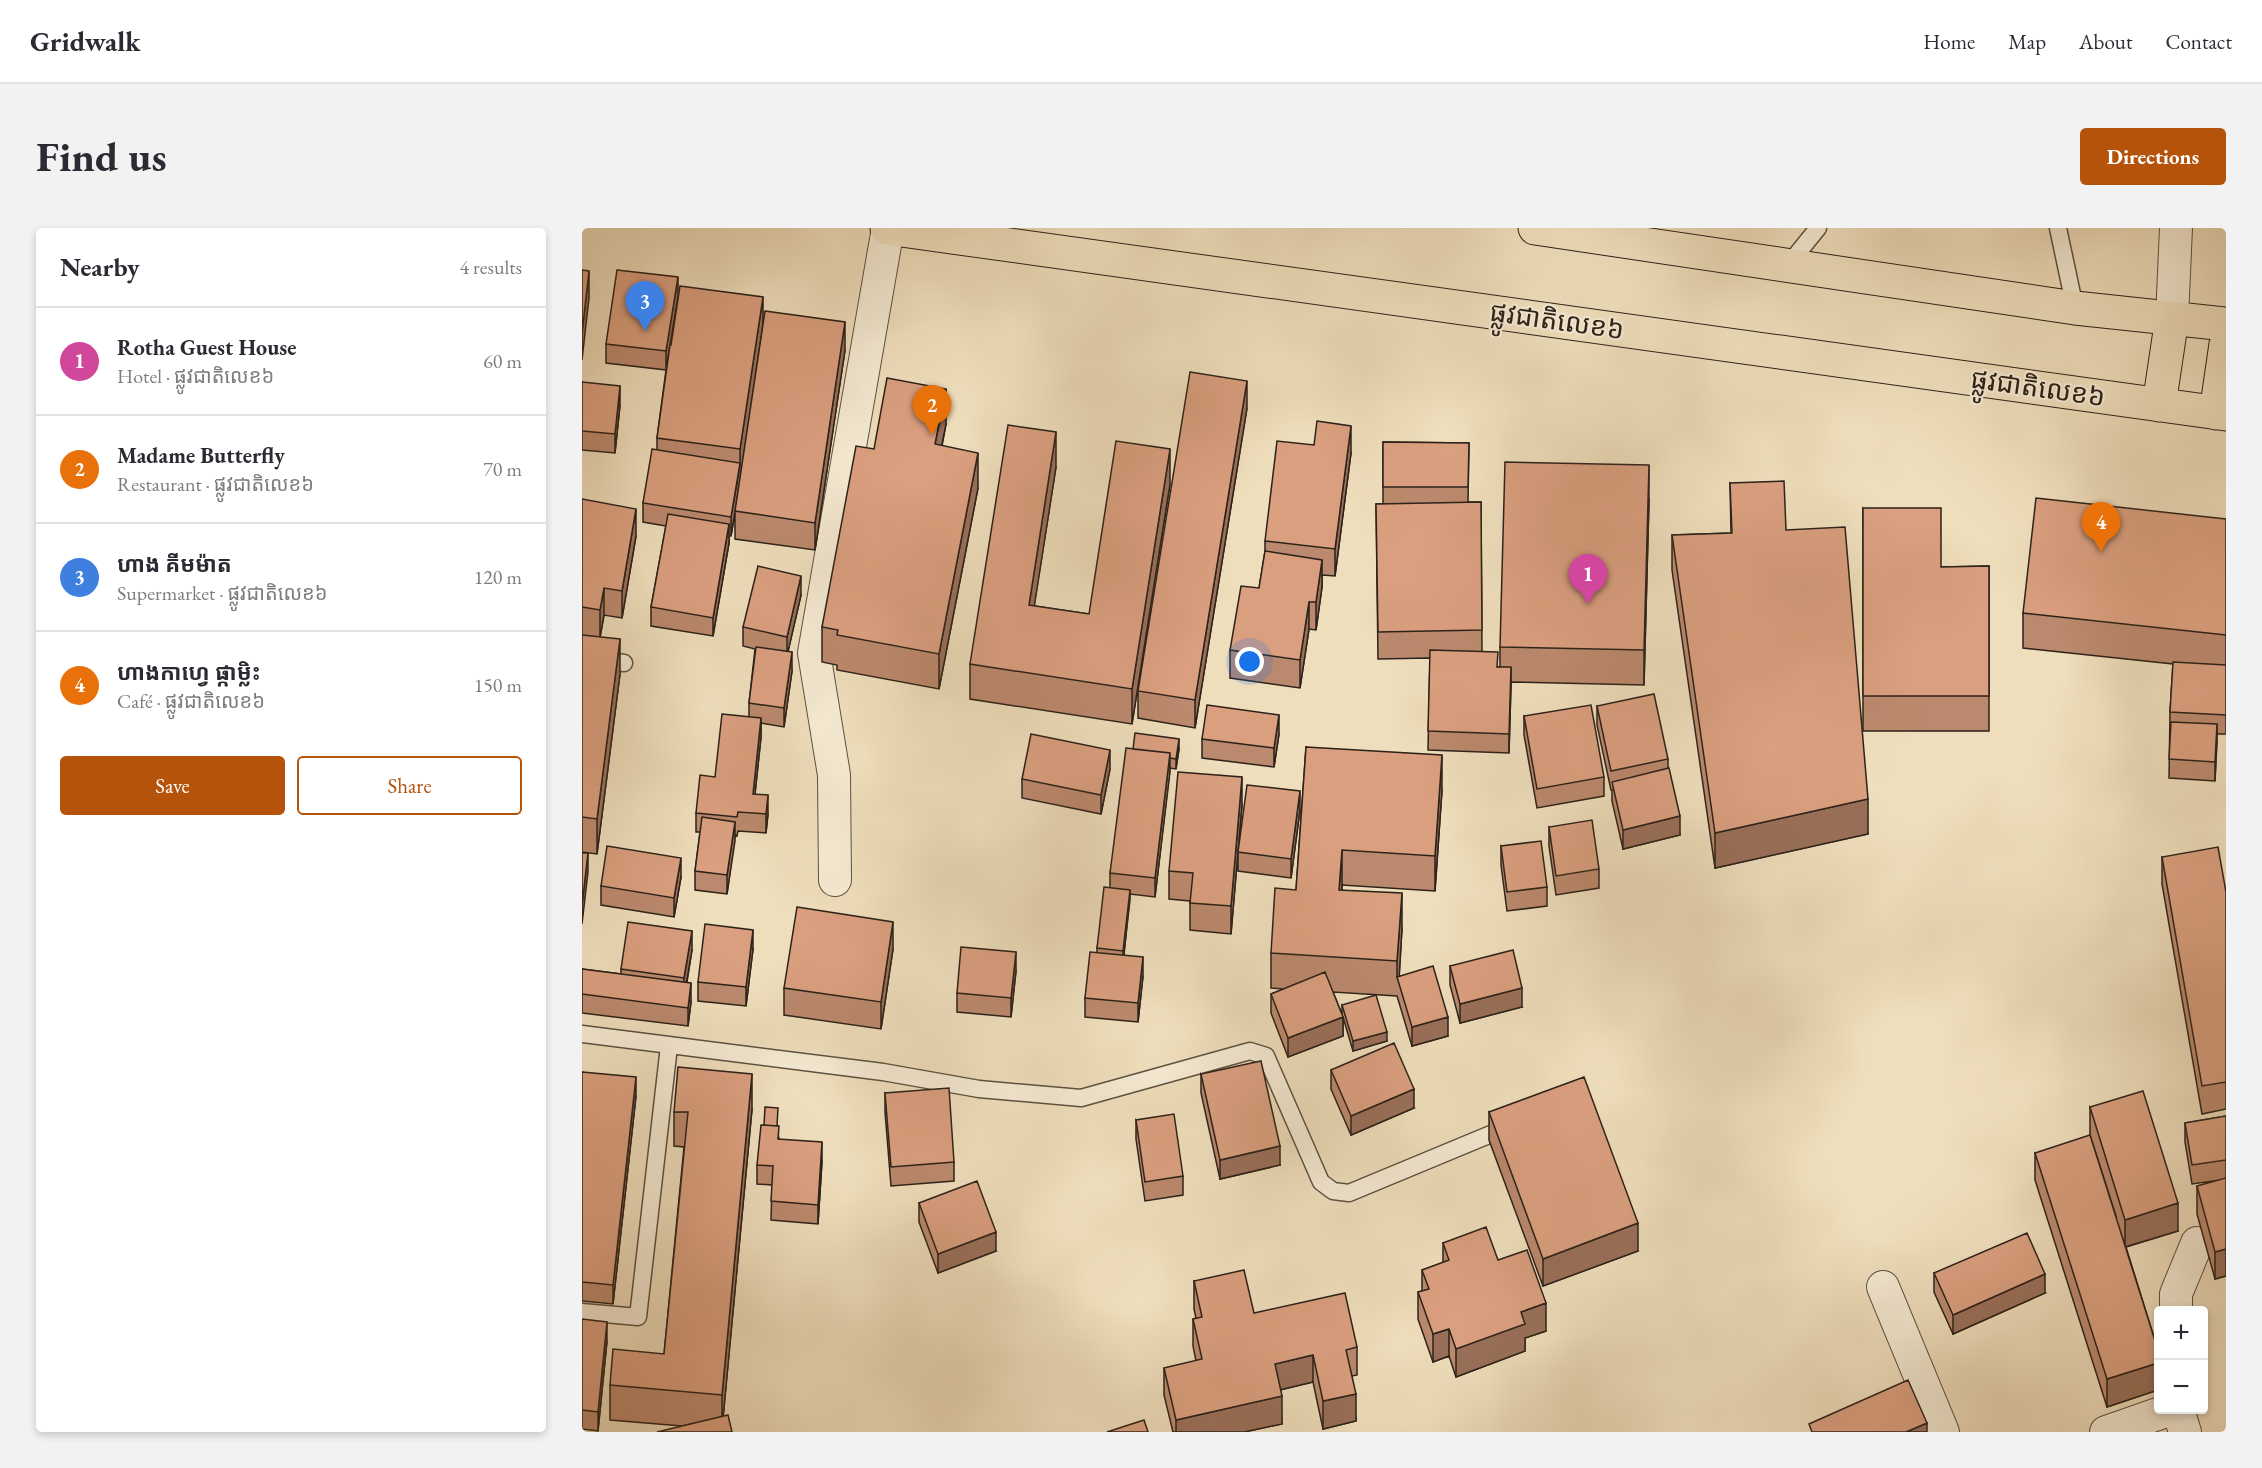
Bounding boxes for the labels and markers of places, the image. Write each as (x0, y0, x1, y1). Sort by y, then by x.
pin: 3 (626, 282, 664, 331)
pin: 2 (912, 386, 952, 435)
pin: 4 (2082, 502, 2120, 552)
pin: 1 (1568, 554, 1608, 604)

